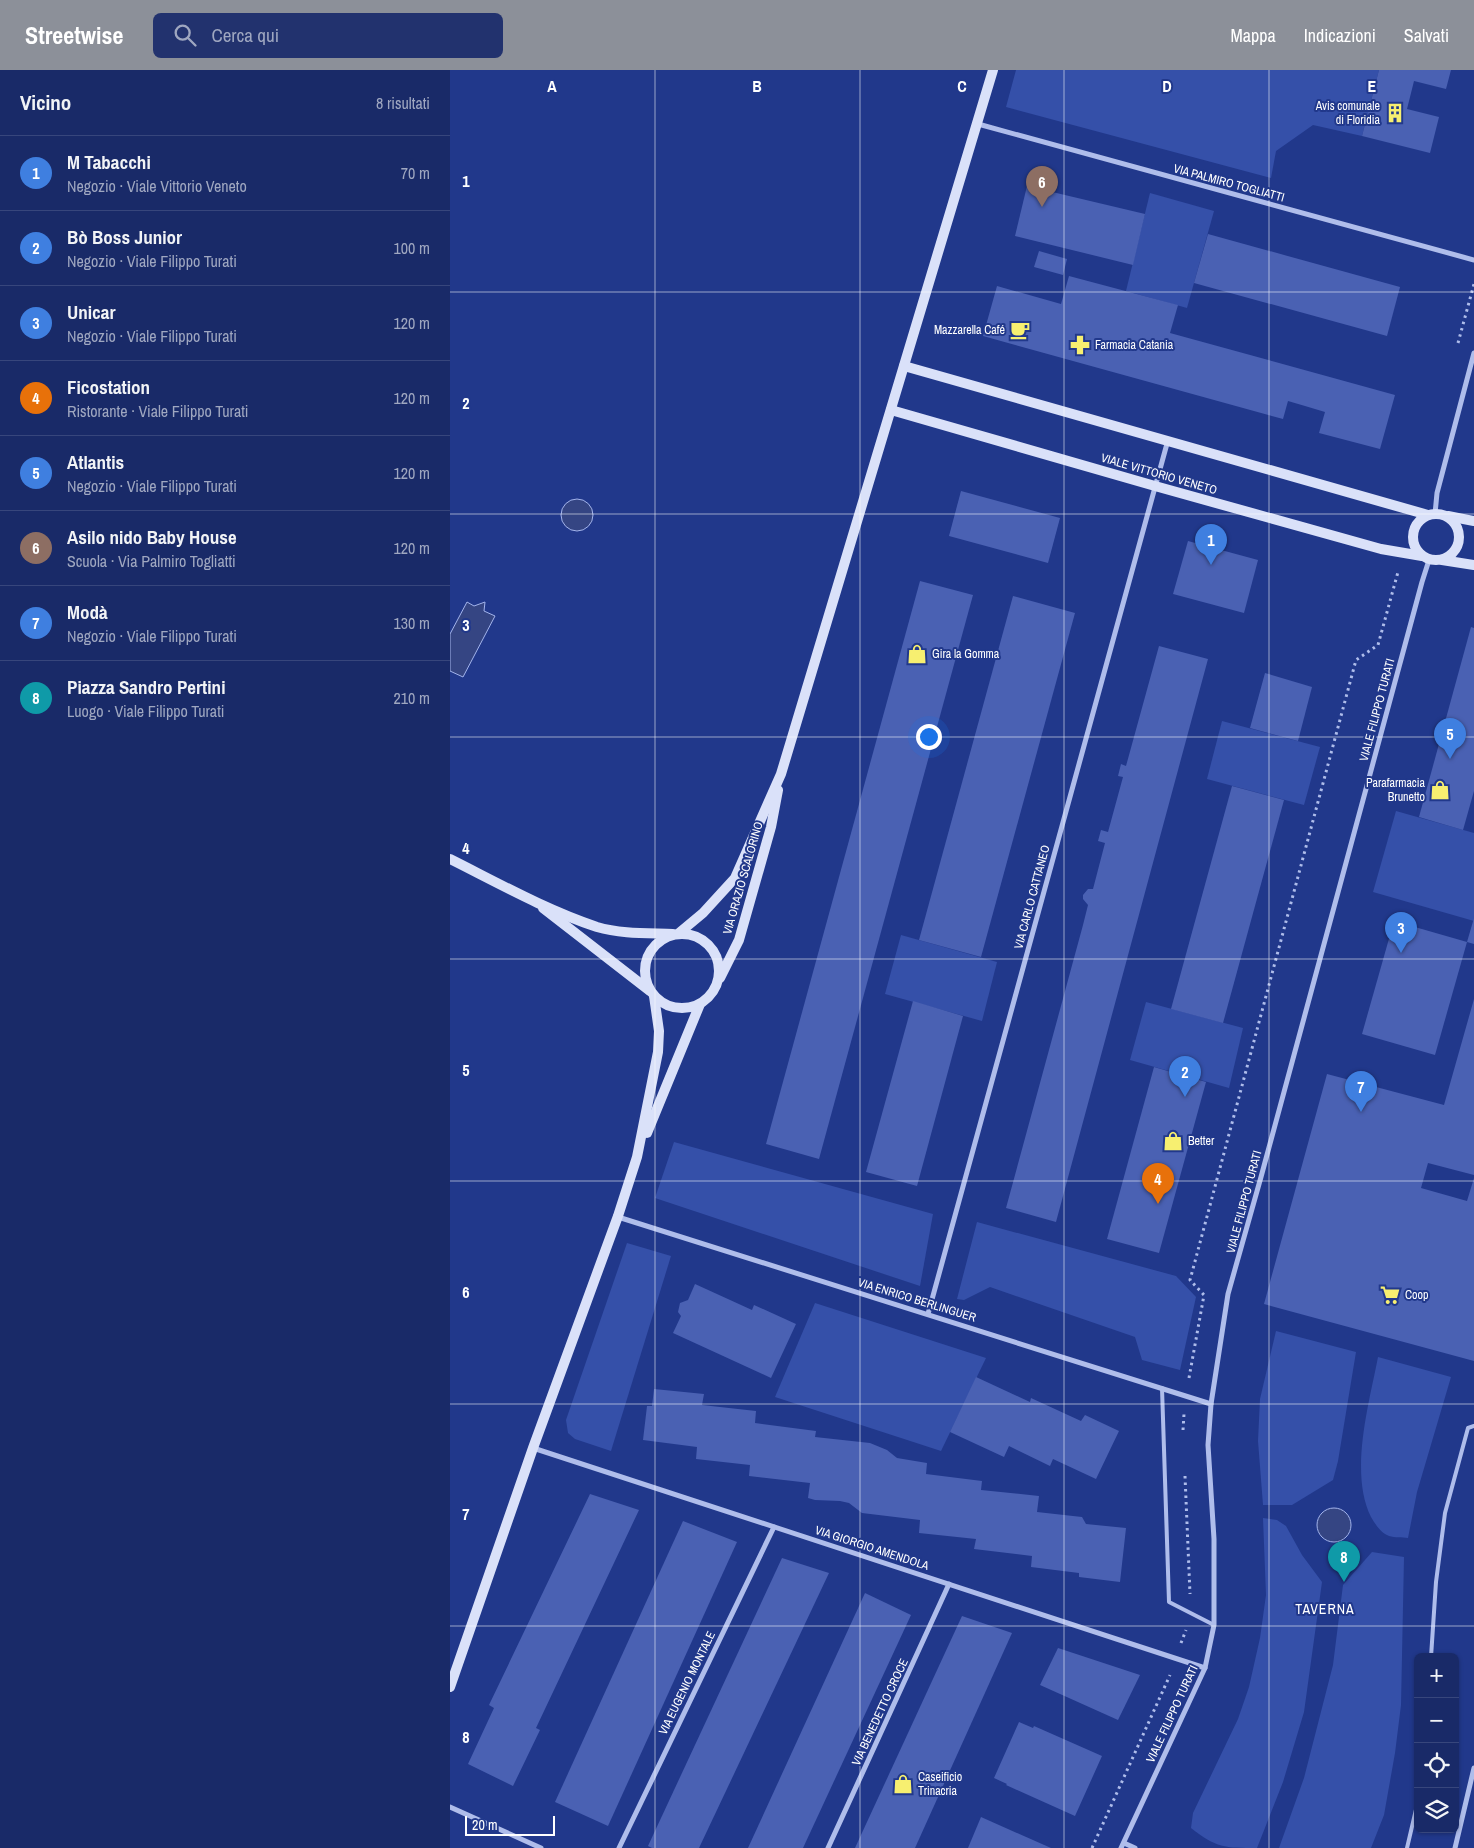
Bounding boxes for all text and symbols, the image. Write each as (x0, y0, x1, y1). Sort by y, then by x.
search box (153, 13, 503, 58)
text: Streetwise (25, 19, 123, 51)
icon: search (171, 21, 199, 49)
text: Cerca qui (211, 22, 279, 48)
text: Mappa (1231, 23, 1276, 48)
text: Indicazioni (1304, 23, 1376, 48)
text: Salvati (1404, 23, 1449, 48)
text: A (547, 75, 557, 97)
text: B (752, 75, 762, 97)
text: C (957, 75, 967, 97)
text: D (1162, 75, 1172, 97)
text: E (1368, 75, 1377, 97)
text: Vicino (20, 88, 71, 117)
text: 8 risultati (376, 92, 430, 114)
place label: Avis comunale di Floridia (1315, 98, 1381, 128)
building icon: Avis comunale di Floridia (1384, 102, 1406, 124)
text: M Tabacchi (67, 149, 151, 175)
street label: VIA PALMIRO TOGLIATTI (1172, 160, 1286, 206)
text: 1 (32, 162, 40, 184)
text: 70 m (401, 162, 430, 184)
pin: 6 (1026, 166, 1058, 207)
text: 1 (462, 170, 470, 192)
text: Negozio · Viale Vittorio Veneto (67, 175, 247, 197)
text: Bò Boss Junior (67, 224, 182, 250)
text: 2 (32, 237, 40, 259)
text: 100 m (394, 237, 430, 259)
text: Negozio · Viale Filippo Turati (67, 250, 237, 272)
text: Unicar (67, 299, 116, 325)
text: 3 (32, 312, 40, 334)
text: 120 m (394, 312, 430, 334)
cafe icon: Mazzarella Café (1009, 319, 1031, 341)
place label: Mazzarella Café (934, 322, 1005, 338)
text: Negozio · Viale Filippo Turati (67, 325, 237, 347)
pharmacy icon: Farmacia Catania (1069, 334, 1091, 356)
place label: Farmacia Catania (1095, 337, 1174, 353)
text: Ficostation (67, 374, 150, 400)
text: 4 (32, 387, 40, 409)
text: 120 m (394, 387, 430, 409)
text: 2 (462, 392, 470, 414)
text: Ristorante · Viale Filippo Turati (67, 400, 249, 422)
text: Atlantis (67, 449, 124, 475)
street label: VIALE VITTORIO VENETO (1099, 450, 1219, 498)
text: 5 (32, 462, 40, 484)
text: 120 m (394, 462, 430, 484)
text: Negozio · Viale Filippo Turati (67, 475, 237, 497)
text: Asilo nido Baby House (67, 524, 237, 550)
pin: 1 (1195, 524, 1227, 565)
text: 6 (32, 537, 40, 559)
text: 120 m (394, 537, 430, 559)
text: Scuola · Via Palmiro Togliatti (67, 550, 236, 572)
text: Modà (67, 599, 108, 625)
text: 7 (32, 612, 40, 634)
text: 130 m (394, 612, 430, 634)
text: 3 (462, 614, 470, 636)
text: Negozio · Viale Filippo Turati (67, 625, 237, 647)
shop icon: Gira la Gomma (906, 643, 928, 665)
place label: Gira la Gomma (932, 646, 1000, 662)
street label: VIALE FILIPPO TURATI (1356, 657, 1398, 763)
text: Piazza Sandro Pertini (67, 674, 225, 700)
text: 8 (32, 687, 40, 709)
text: 210 m (394, 687, 430, 709)
text: Luogo · Viale Filippo Turati (67, 700, 224, 722)
pin: 5 (1434, 718, 1466, 759)
your location (916, 724, 942, 750)
place label: Parafarmacia Brunetto (1366, 775, 1426, 805)
shop icon: Parafarmacia Brunetto (1429, 779, 1451, 801)
street label: VIA ORAZIO SCALORINO (719, 819, 767, 936)
text: 4 (462, 837, 470, 859)
street label: VIA CARLO CATTANEO (1010, 843, 1054, 951)
pin: 3 (1385, 912, 1417, 953)
pin: 2 (1169, 1056, 1201, 1097)
text: 5 (462, 1059, 470, 1081)
pin: 7 (1345, 1071, 1377, 1112)
shop icon: Better (1162, 1130, 1184, 1152)
place label: Better (1188, 1133, 1215, 1149)
street label: VIALE FILIPPO TURATI (1223, 1149, 1265, 1255)
pin: 4 (1142, 1163, 1174, 1204)
street label: VIA ENRICO BERLINGUER (856, 1274, 978, 1326)
text: 6 (462, 1281, 470, 1303)
supermarket icon: Coop (1379, 1284, 1401, 1306)
place label: Coop (1405, 1287, 1429, 1303)
text: 7 (462, 1503, 470, 1525)
street label: VIA GIORGIO AMENDOLA (813, 1522, 931, 1574)
pin: 8 (1328, 1541, 1360, 1582)
district label: TAVERNA (1295, 1600, 1355, 1618)
street label: VIA EUGENIO MONTALE (655, 1629, 719, 1737)
map controls (1414, 1653, 1459, 1833)
button: + (1414, 1653, 1459, 1698)
street label: VIA BENEDETTO CROCE (848, 1656, 912, 1768)
street label: VIALE FILIPPO TURATI (1142, 1663, 1202, 1765)
button: − (1414, 1698, 1459, 1743)
text: 8 (462, 1726, 470, 1748)
button: locate (1414, 1743, 1459, 1788)
place label: Caseificio Trinacria (918, 1769, 962, 1799)
shop icon: Caseificio Trinacria (892, 1773, 914, 1795)
button: layers (1414, 1788, 1459, 1833)
scale bar (465, 1813, 555, 1836)
text: 20 m (472, 1816, 498, 1834)

